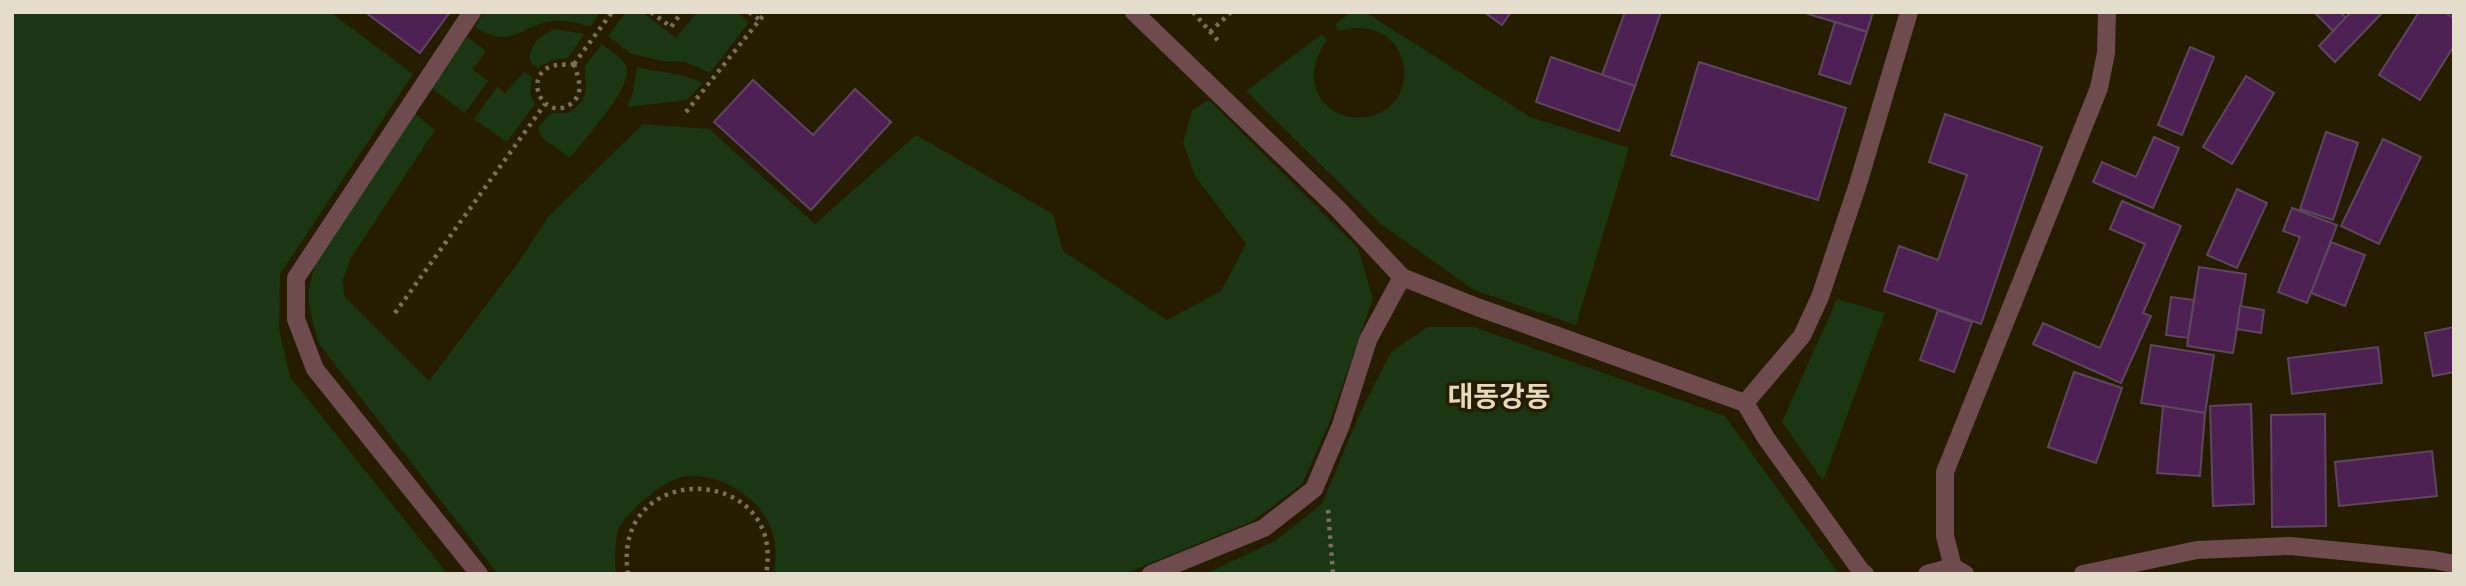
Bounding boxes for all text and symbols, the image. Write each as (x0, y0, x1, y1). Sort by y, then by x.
district label: 대동강동 (1447, 376, 1551, 419)

